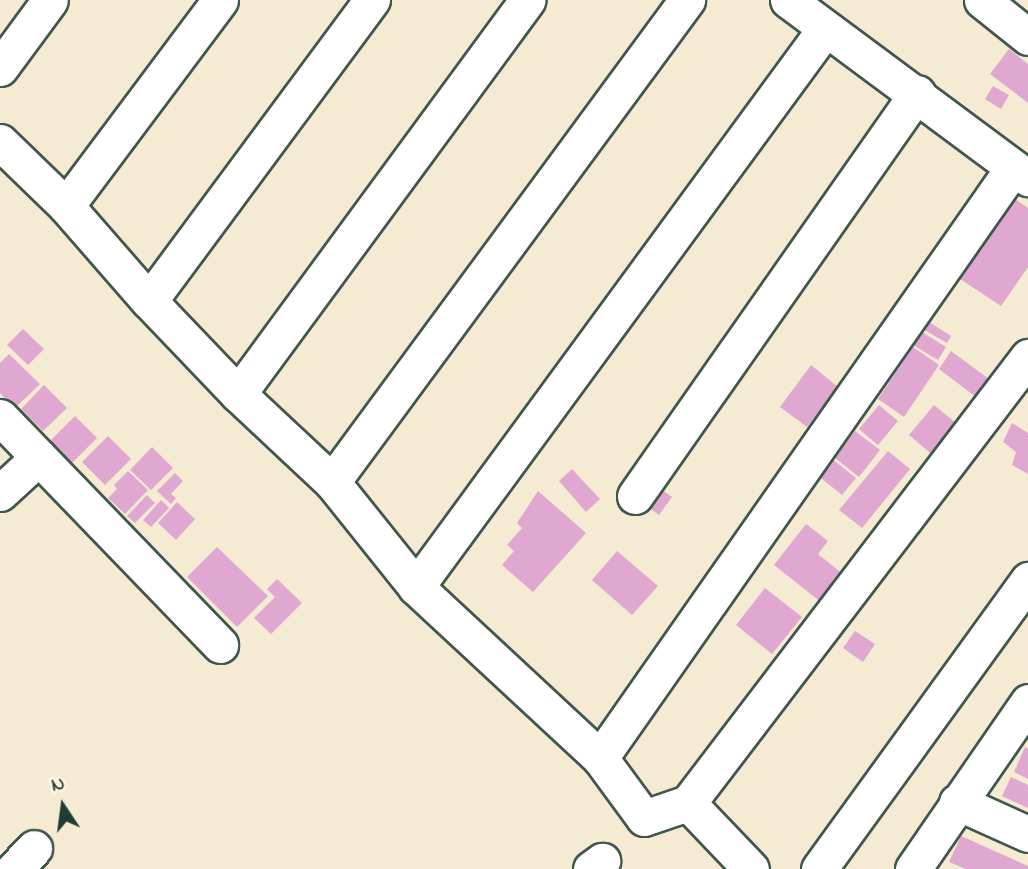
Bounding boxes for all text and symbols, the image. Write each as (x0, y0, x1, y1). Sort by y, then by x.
text: N (49, 770, 67, 800)
north arrow (28, 771, 98, 841)

